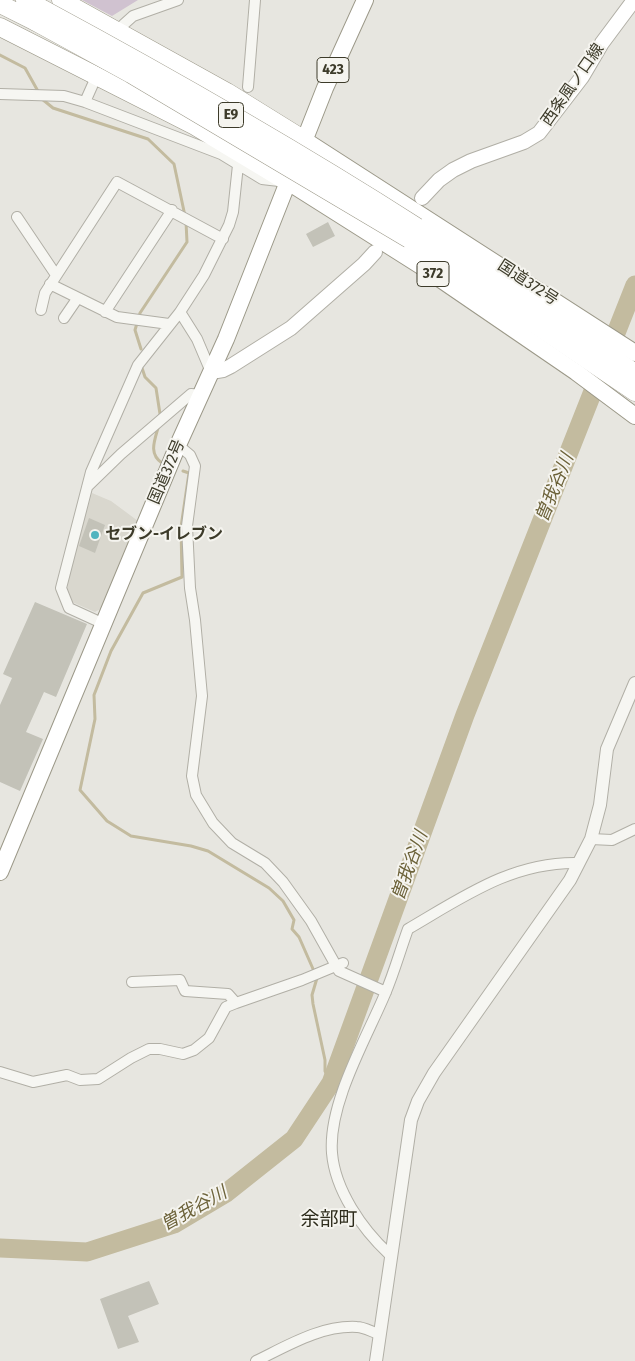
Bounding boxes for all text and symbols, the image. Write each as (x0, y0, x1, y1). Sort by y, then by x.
street label: 西条風ノ口線 (538, 40, 608, 130)
road number: 423 (317, 58, 349, 82)
road number: E9 (218, 102, 244, 128)
street label: 国道372号 (494, 256, 562, 310)
road number: 372 (417, 262, 449, 286)
street label: 国道372号 (145, 437, 189, 507)
water label: 曽我谷川 (532, 451, 578, 525)
place label: セブン-イレブン (105, 525, 223, 545)
marker: セブン-イレブン (89, 529, 101, 541)
water label: 曽我谷川 (388, 828, 432, 904)
water label: 曽我谷川 (157, 1182, 231, 1236)
district label: 余部町 (301, 1209, 357, 1231)

